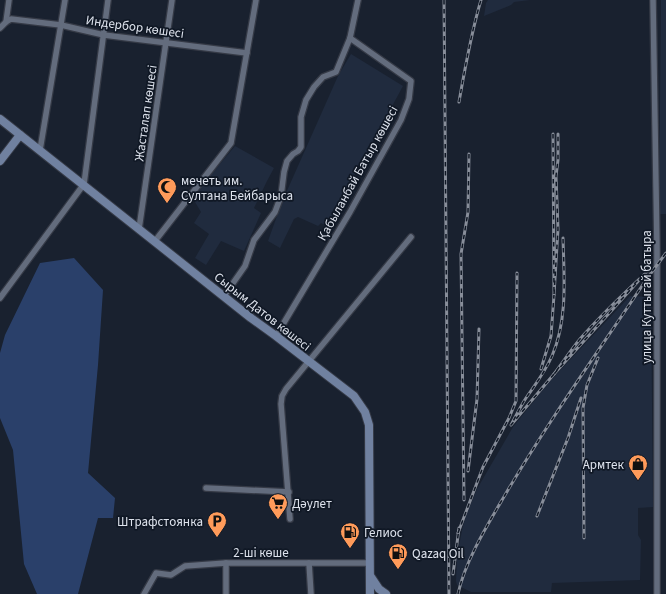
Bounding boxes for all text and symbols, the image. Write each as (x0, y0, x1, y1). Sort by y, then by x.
street label: Индербор көшесі (85, 11, 185, 43)
street label: Жасталап көшесі (130, 64, 162, 163)
street label: Қабыланбай Батыр көшесі (313, 103, 403, 244)
place label: мечеть им. Султана Бейбарыса (181, 172, 293, 205)
mosque icon: мечеть им. Султана Бейбарыса (156, 176, 178, 204)
street label: улица Куттыгай батыра (638, 230, 656, 364)
street label: Сырым Датов көшесі (210, 268, 315, 355)
shop icon: Армтек (627, 453, 649, 481)
place label: Армтек (583, 456, 625, 474)
supermarket icon: Дәулет (267, 492, 289, 520)
place label: Дәулет (292, 495, 332, 513)
parking icon: Штрафстоянка (206, 510, 228, 538)
place label: Штрафстоянка (117, 513, 203, 531)
fuel station icon: Гелиос (339, 521, 361, 549)
place label: Гелиос (364, 524, 403, 542)
fuel station icon: Qazaq Oil (387, 542, 409, 570)
street label: 2-ші көше (233, 544, 289, 562)
place label: Qazaq Oil (412, 545, 464, 563)

